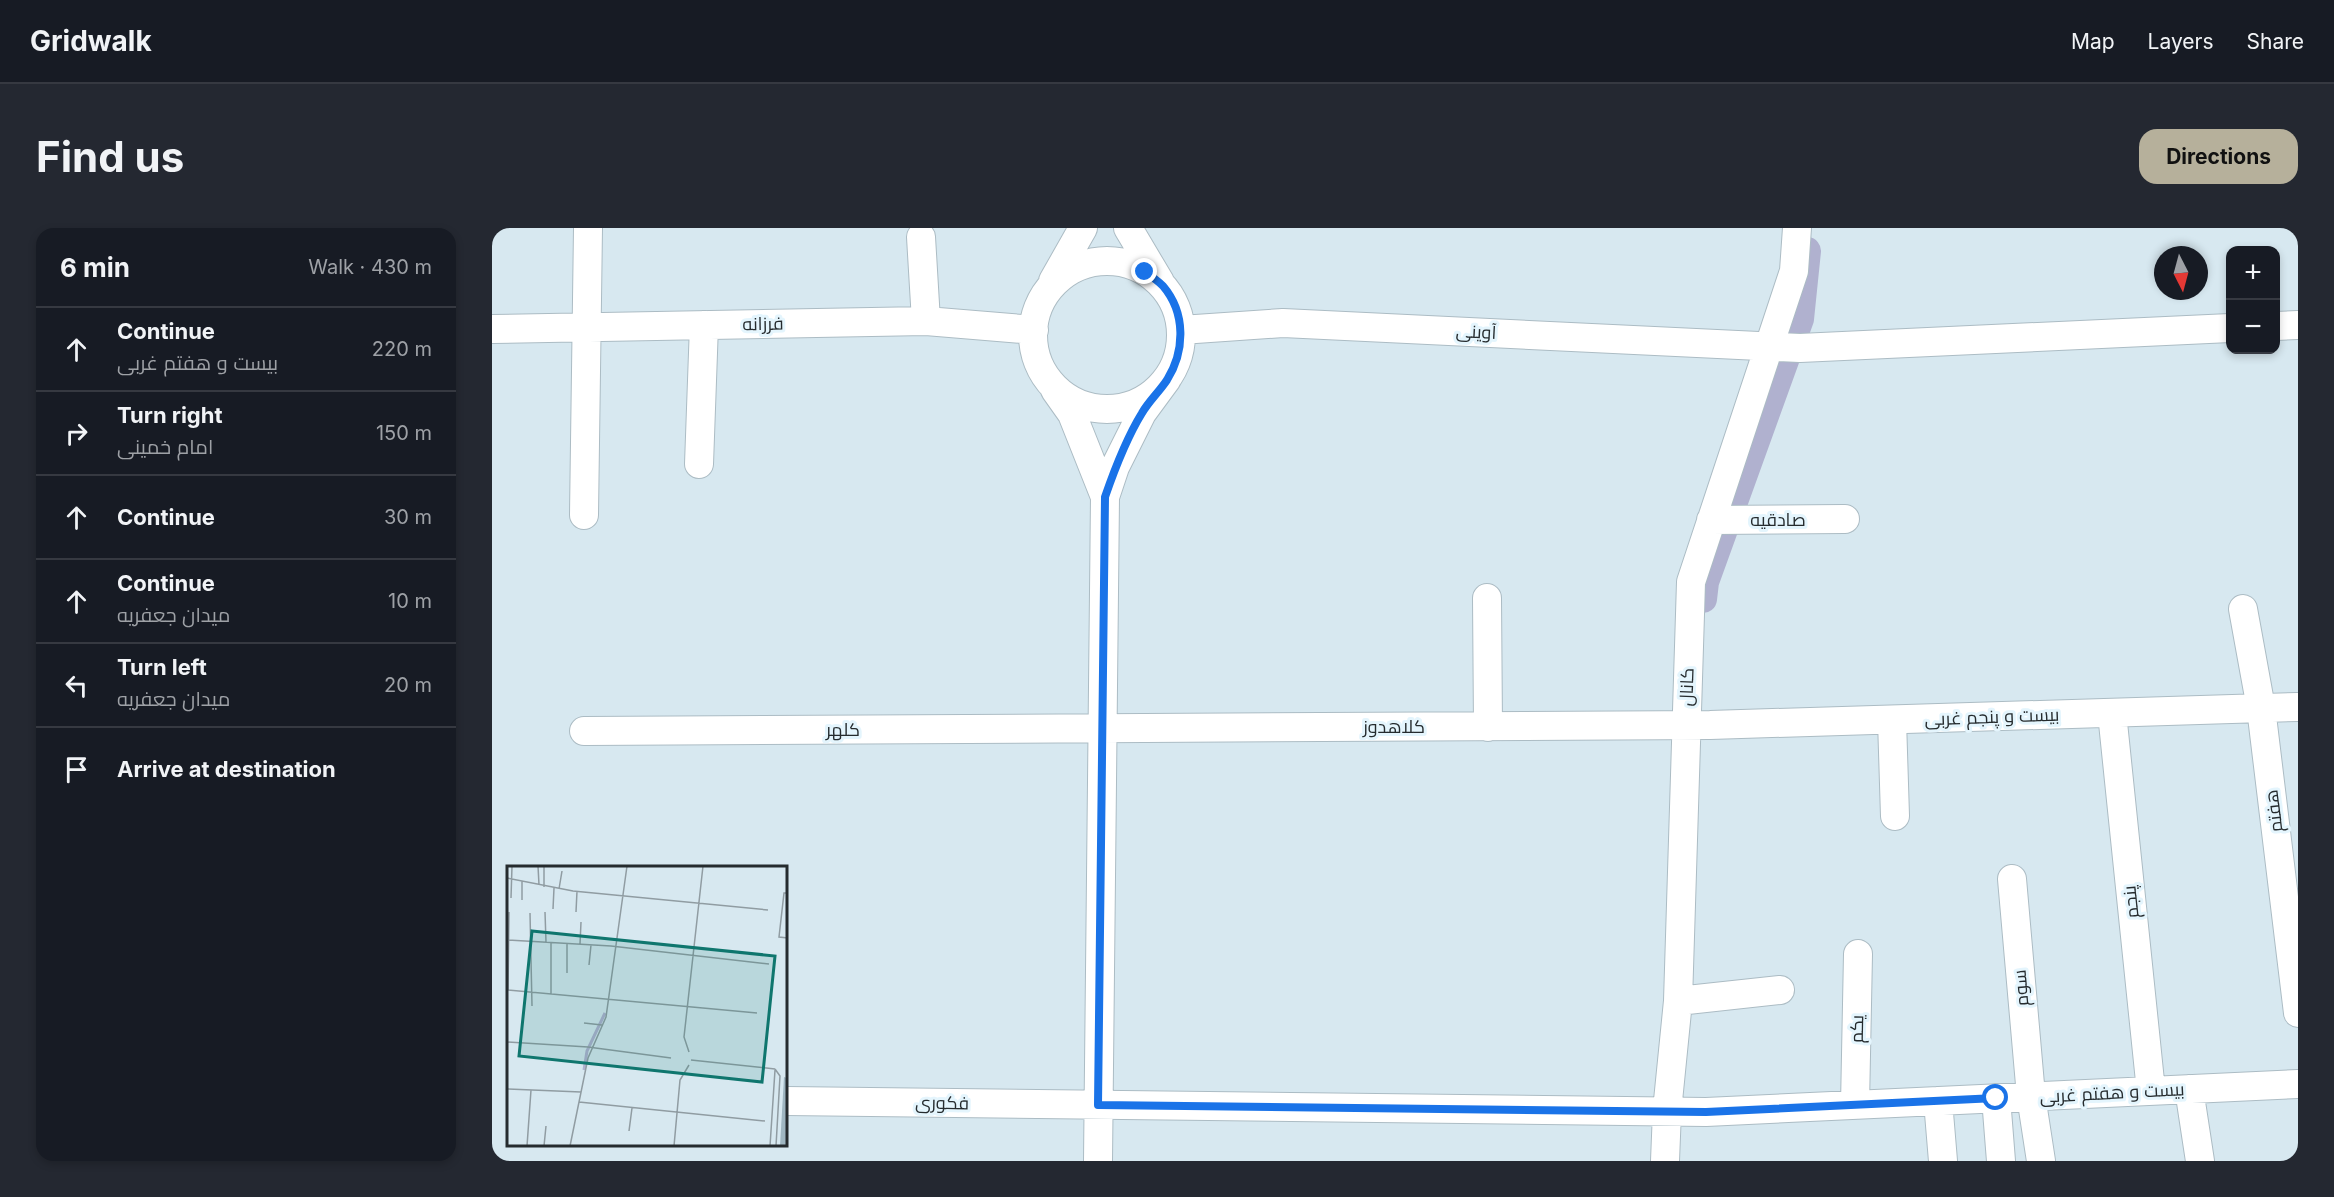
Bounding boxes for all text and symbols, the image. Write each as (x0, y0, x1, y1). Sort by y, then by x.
text: Gridwalk (30, 24, 152, 58)
text: Map (2071, 29, 2115, 54)
text: Layers (2148, 29, 2214, 54)
text: Share (2247, 29, 2304, 54)
button: Directions (2139, 129, 2298, 184)
text: Find us (36, 131, 184, 182)
north arrow (2154, 246, 2208, 300)
map controls (2226, 246, 2280, 354)
button: + (2226, 246, 2280, 300)
text: 6 min (60, 252, 130, 283)
text: Walk · 430 m (308, 255, 432, 279)
route end (1131, 258, 1157, 284)
button: − (2226, 300, 2280, 354)
street label: فرزانه (742, 313, 784, 335)
text: Continue (117, 318, 215, 344)
street label: آوینی (1455, 320, 1497, 344)
icon: ahead (60, 333, 93, 366)
text: 220 m (372, 337, 432, 361)
text: بیست و هفتم غربی (117, 351, 278, 375)
text: Turn right (117, 402, 223, 428)
icon: right (60, 417, 93, 450)
text: 150 m (376, 421, 432, 445)
text: امام خمینی (117, 435, 213, 459)
icon: ahead (60, 501, 93, 534)
text: Continue (117, 504, 215, 530)
text: 30 m (384, 505, 432, 529)
street label: صادقیه (1750, 509, 1806, 530)
text: Continue (117, 570, 215, 596)
icon: ahead (60, 585, 93, 618)
text: 10 m (388, 589, 432, 613)
text: میدان جعفریه (117, 603, 230, 627)
text: Turn left (117, 654, 207, 680)
street label: کانال (1675, 667, 1699, 707)
icon: left (60, 669, 93, 702)
text: 20 m (384, 673, 432, 697)
text: میدان جعفریه (117, 687, 230, 711)
street label: بیست و پنجم غربی (1924, 704, 2060, 731)
street label: کلاهدوز (1362, 716, 1425, 738)
street label: کلهر (825, 719, 860, 741)
icon: arrive (60, 753, 93, 786)
text: Arrive at destination (117, 756, 336, 782)
street label: هفتم (2260, 788, 2289, 834)
inset map (507, 866, 788, 1146)
street label: پنجم (2118, 884, 2145, 919)
street label: سوم (2008, 969, 2035, 1007)
street label: یکم (1846, 1014, 1869, 1043)
street label: بیست و هفتم غربی (2039, 1078, 2185, 1109)
route start (1982, 1084, 2008, 1110)
street label: فکوری (915, 1092, 969, 1114)

